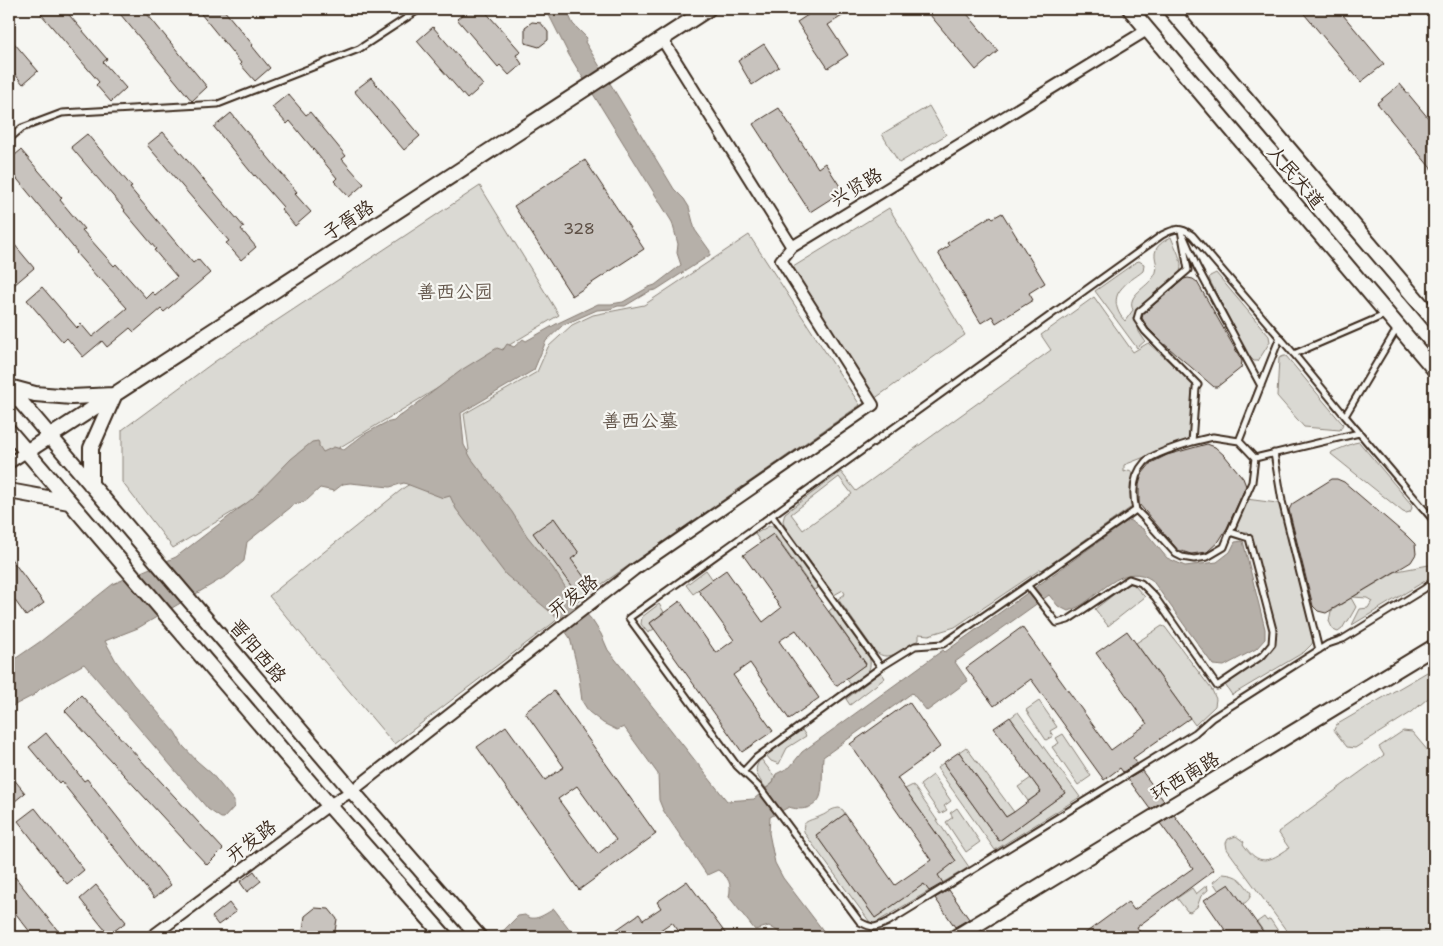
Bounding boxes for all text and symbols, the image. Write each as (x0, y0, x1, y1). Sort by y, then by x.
street label: 人民大道 (1262, 140, 1330, 214)
street label: 兴贤路 (825, 162, 887, 212)
street label: 子胥路 (317, 194, 379, 246)
house number: 328 (563, 218, 595, 239)
park label: 善西公园 (417, 279, 493, 304)
park label: 善西公墓 (602, 408, 678, 433)
street label: 开发路 (543, 569, 603, 623)
street label: 晋阳西路 (224, 614, 292, 688)
street label: 环西南路 (1146, 746, 1224, 806)
street label: 开发路 (221, 814, 281, 868)

